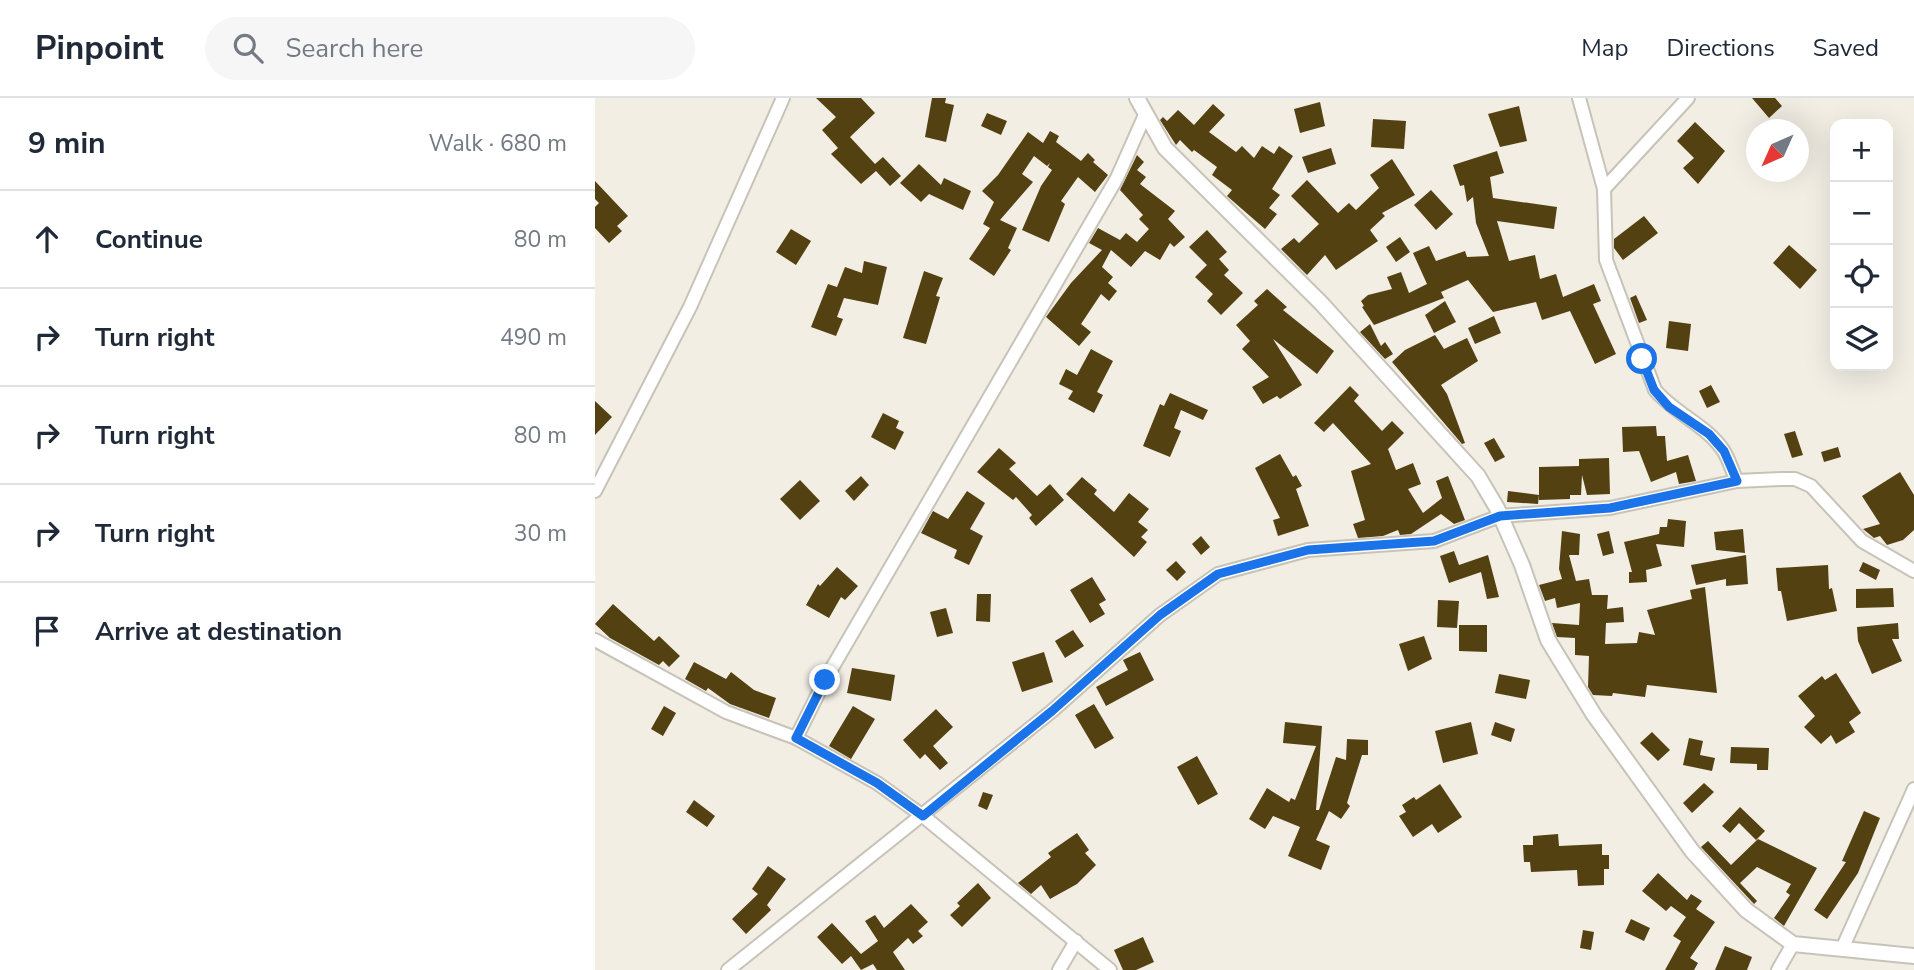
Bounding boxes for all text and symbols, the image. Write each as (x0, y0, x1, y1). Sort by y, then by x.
search box (205, 17, 695, 80)
text: Pinpoint (35, 26, 163, 71)
icon: search (229, 29, 267, 67)
text: Search here (285, 31, 423, 66)
text: Map (1581, 32, 1628, 64)
text: Directions (1666, 32, 1775, 64)
text: Saved (1813, 32, 1879, 64)
north arrow (1746, 119, 1809, 182)
map controls (1830, 119, 1893, 371)
button: + (1830, 119, 1893, 182)
text: 9 min (28, 123, 106, 164)
text: Walk · 680 m (428, 128, 567, 159)
button: − (1830, 182, 1893, 245)
icon: ahead (28, 220, 66, 258)
text: Continue (95, 222, 203, 257)
text: 80 m (514, 224, 567, 255)
button: locate (1830, 245, 1893, 308)
button: layers (1830, 308, 1893, 371)
icon: right (28, 318, 66, 356)
text: Turn right (95, 320, 214, 355)
text: 490 m (500, 322, 567, 353)
route start (1626, 343, 1657, 374)
icon: right (28, 416, 66, 454)
text: Turn right (95, 418, 214, 453)
text: 80 m (514, 420, 567, 451)
icon: right (28, 514, 66, 552)
text: Turn right (95, 516, 214, 551)
text: 30 m (514, 518, 567, 549)
icon: arrive (28, 612, 66, 650)
text: Arrive at destination (95, 614, 342, 649)
route end (809, 664, 840, 695)

